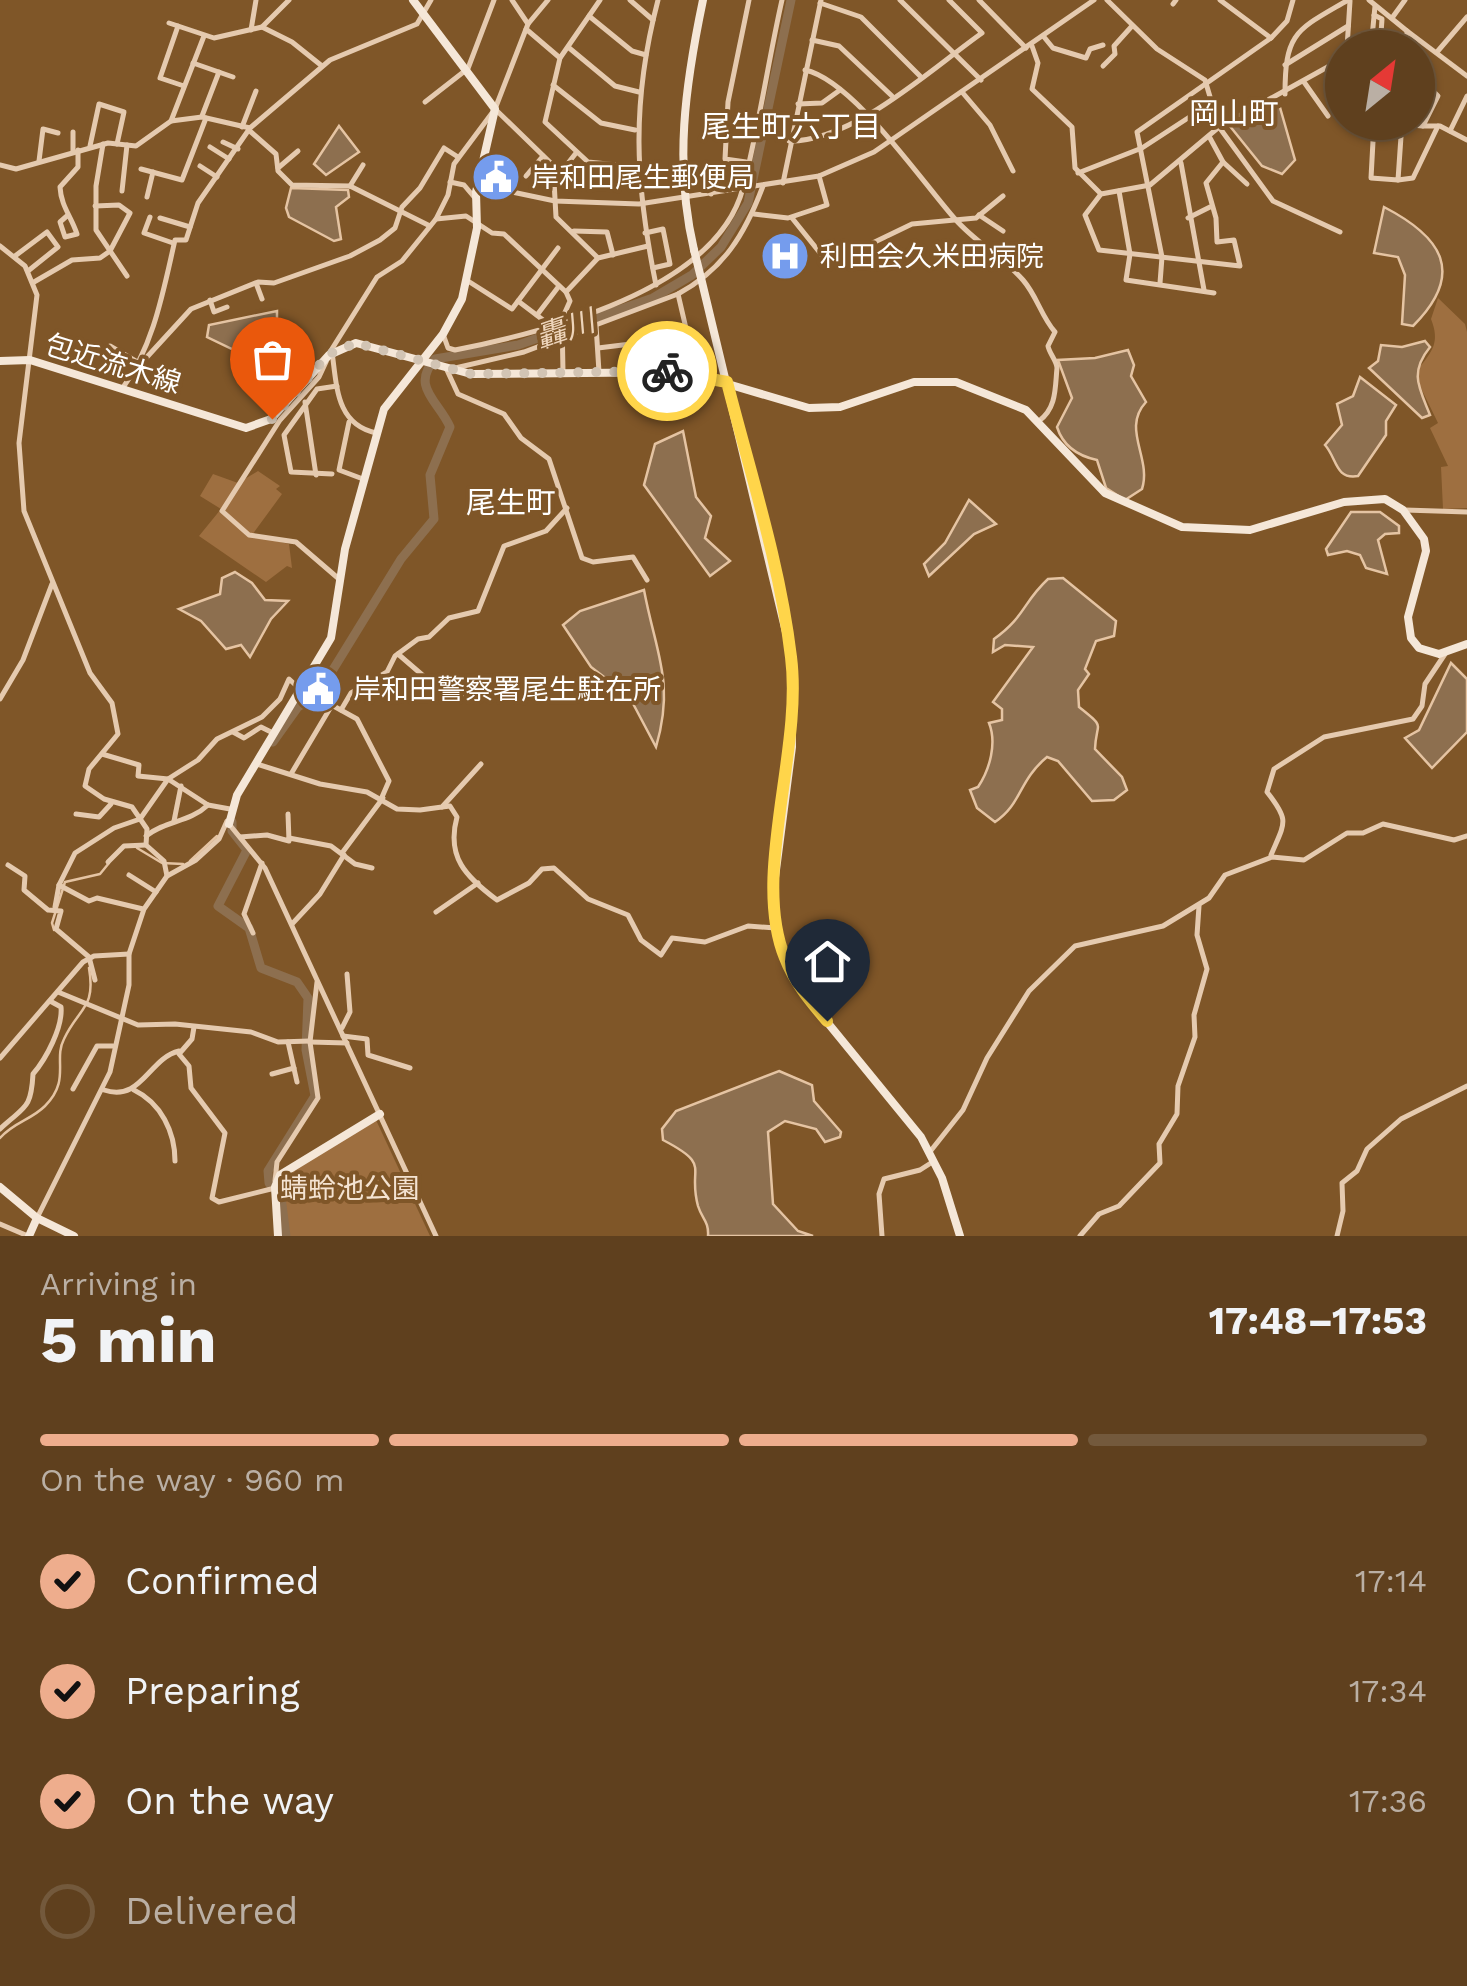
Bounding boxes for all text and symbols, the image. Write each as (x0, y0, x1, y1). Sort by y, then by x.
north arrow (1325, 30, 1435, 140)
map controls (1325, 30, 1435, 140)
district label: 岡山町 (1189, 96, 1279, 131)
district label: 尾生町六丁目 (701, 109, 881, 144)
public building icon: 岸和田尾生郵便局 (470, 151, 522, 203)
place label: 岸和田尾生郵便局 (531, 161, 755, 194)
hospital icon: 利田会久米田病院 (759, 230, 811, 282)
place label: 利田会久米田病院 (820, 240, 1044, 273)
water label: 轟川 (531, 302, 602, 355)
pin (230, 317, 315, 420)
courier (617, 321, 717, 421)
street label: 包近流木線 (41, 328, 185, 400)
icon: bag (245, 332, 300, 387)
icon: bike (640, 344, 695, 399)
district label: 尾生町 (466, 485, 556, 520)
public building icon: 岸和田警察署尾生駐在所 (292, 663, 344, 715)
place label: 岸和田警察署尾生駐在所 (353, 673, 661, 706)
pin (785, 919, 870, 1022)
icon: home (800, 934, 855, 989)
park label: 蜻蛉池公園 (280, 1172, 420, 1205)
text: Arriving in (40, 1265, 197, 1303)
text: 17:48–17:53 (1209, 1299, 1427, 1343)
text: 5 min (40, 1302, 217, 1378)
text: On the way · 960 m (40, 1461, 345, 1499)
icon: check (40, 1554, 95, 1609)
text: Confirmed (125, 1559, 320, 1603)
text: 17:14 (1355, 1562, 1427, 1600)
icon: check (40, 1664, 95, 1719)
text: Preparing (125, 1669, 300, 1713)
text: 17:34 (1349, 1672, 1427, 1710)
icon: check (40, 1774, 95, 1829)
text: On the way (125, 1779, 334, 1823)
text: 17:36 (1349, 1782, 1427, 1820)
text: Delivered (125, 1889, 298, 1933)

